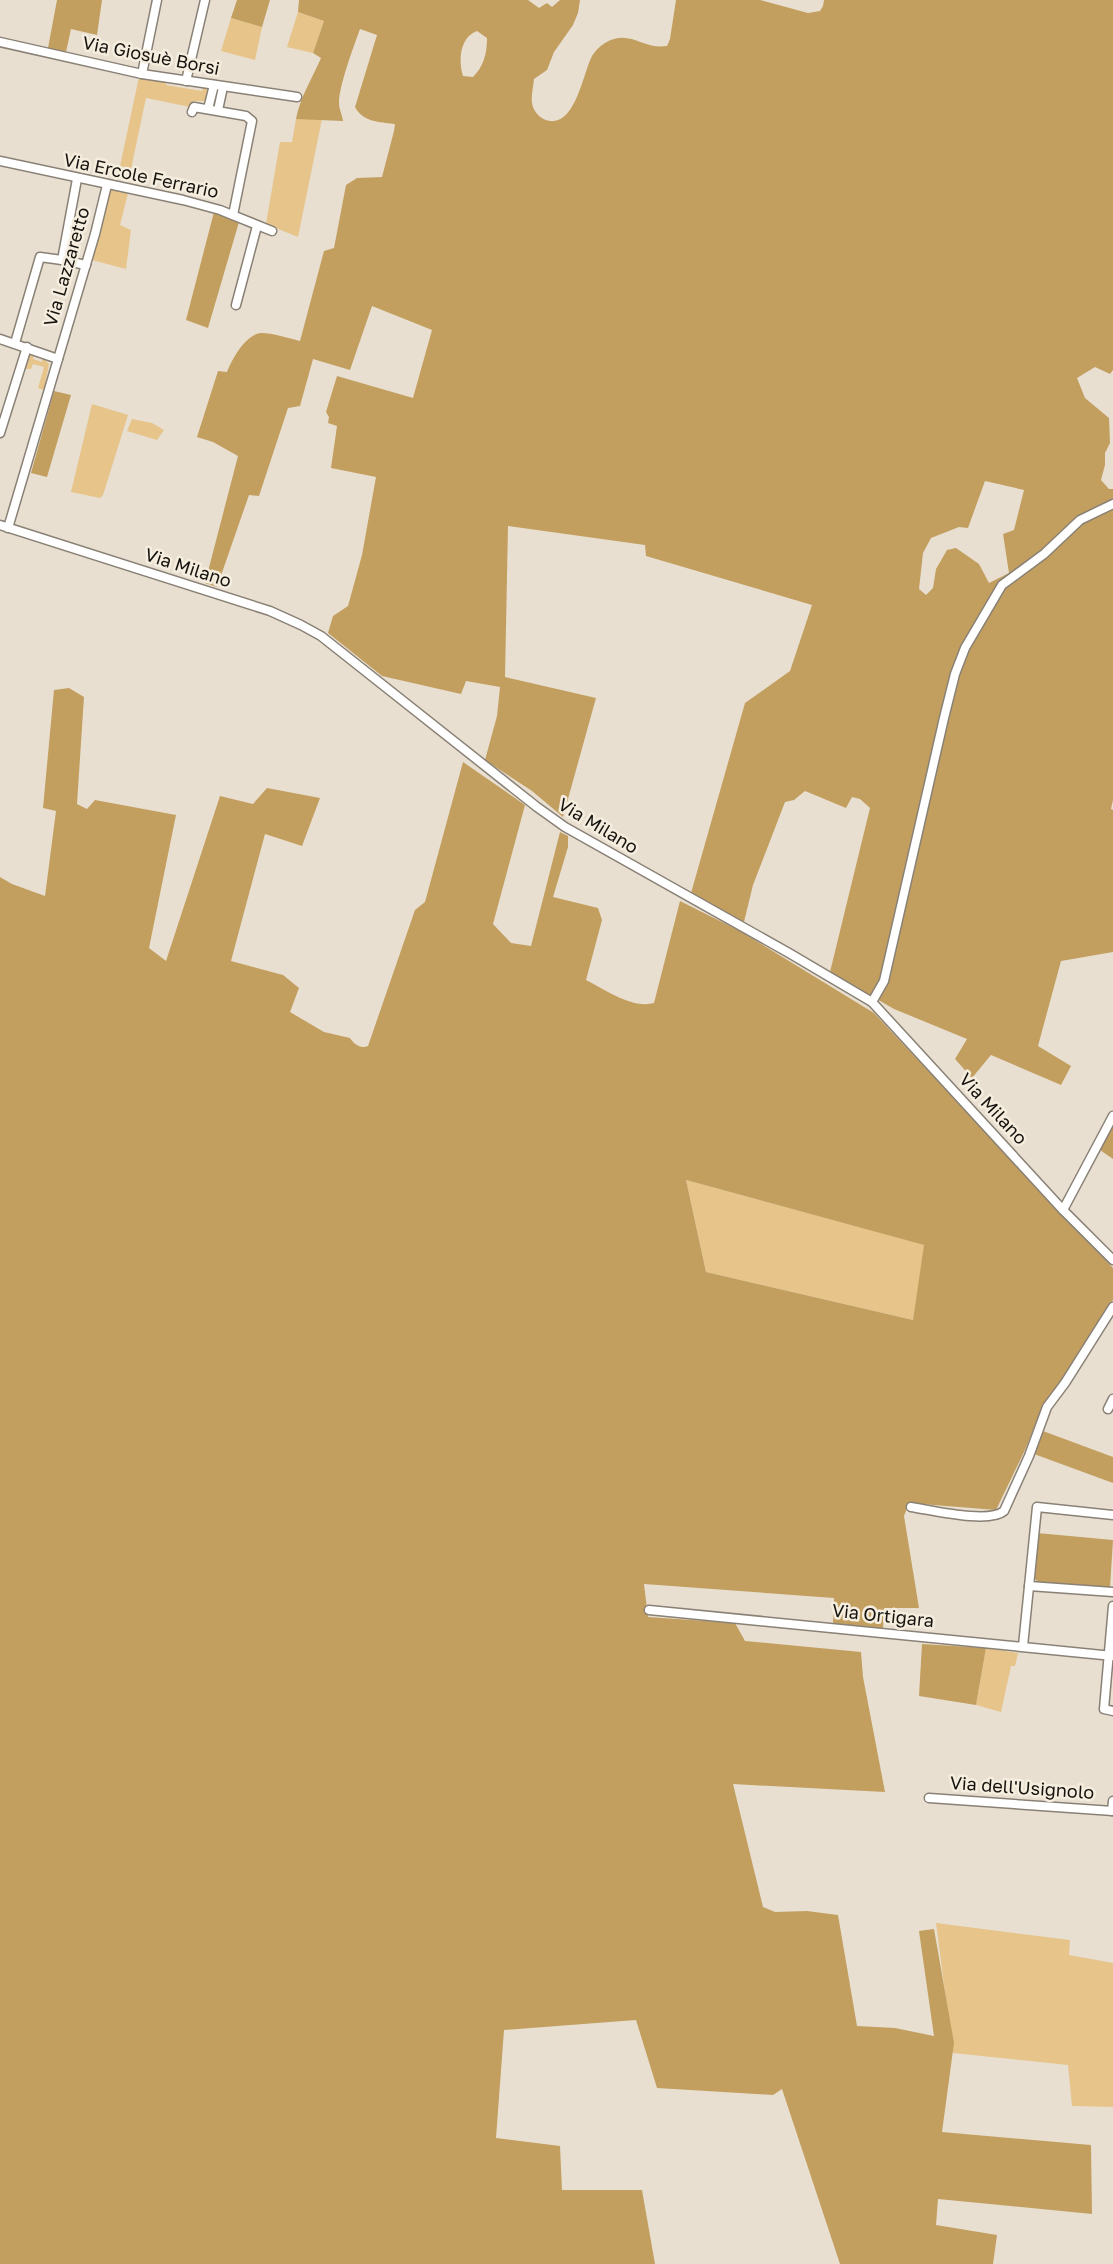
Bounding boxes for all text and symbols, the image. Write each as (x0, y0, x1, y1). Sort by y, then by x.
street label: Via Giosuè Borsi (81, 31, 222, 79)
street label: Via Ercole Ferrario (62, 148, 221, 202)
street label: Via Lazzaretto (38, 204, 94, 329)
street label: Via Milano (142, 543, 234, 591)
street label: Via Milano (554, 793, 643, 858)
street label: Via Milano (955, 1068, 1032, 1149)
street label: Via Ortigara (831, 1599, 935, 1631)
street label: Via dell'Usignolo (949, 1771, 1095, 1803)

